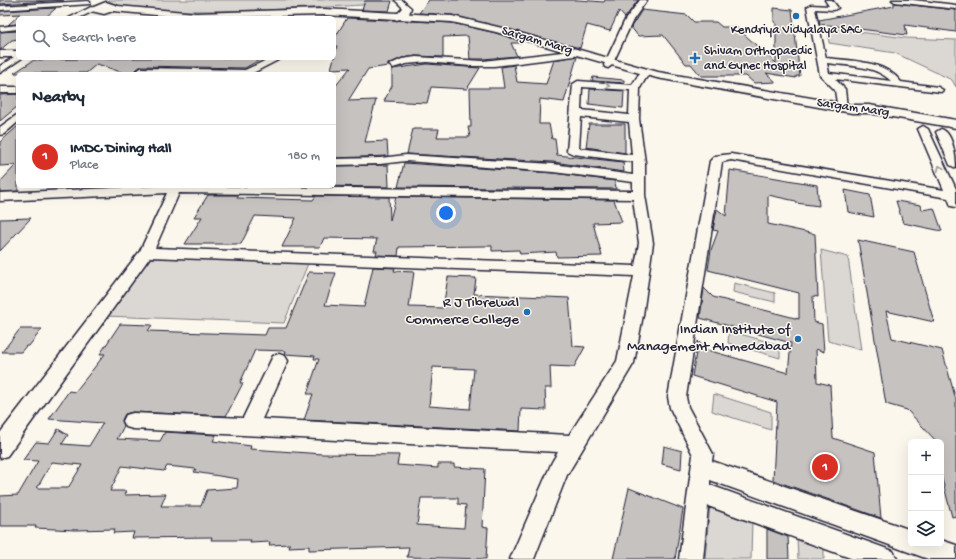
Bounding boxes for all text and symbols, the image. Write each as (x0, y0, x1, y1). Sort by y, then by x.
marker: Kendriya Vidyalaya SAC (791, 11, 801, 21)
search box (16, 16, 336, 60)
place label: Kendriya Vidyalaya SAC (731, 23, 862, 38)
street label: Sargam Marg (500, 24, 574, 58)
icon: search (30, 27, 52, 49)
text: Search here (62, 29, 136, 47)
place label: Shivam Orthopaedic and Gynec Hospital (704, 44, 812, 74)
marker: Shivam Orthopaedic and Gynec Hospital (689, 52, 701, 64)
one-way arrow (604, 82, 610, 91)
text: Nearby (32, 88, 85, 108)
street label: Sargam Marg (816, 95, 890, 121)
text: IMDC Dining Hall (70, 140, 172, 158)
text: 1 (42, 149, 48, 164)
text: 180 m (288, 149, 320, 164)
text: Place (70, 158, 98, 173)
one-way arrow (937, 165, 945, 172)
your location (436, 203, 456, 223)
place label: R J Tibrewal Commerce College (406, 294, 519, 329)
marker: R J Tibrewal Commerce College (522, 307, 532, 317)
place label: Indian Institute of Management Ahmedabad (627, 321, 791, 356)
marker: Indian Institute of Management Ahmedabad (793, 334, 803, 344)
map controls (908, 439, 944, 547)
button: + (908, 439, 944, 475)
pin: 1 (812, 452, 838, 482)
button: − (908, 475, 944, 511)
button: layers (908, 511, 944, 547)

